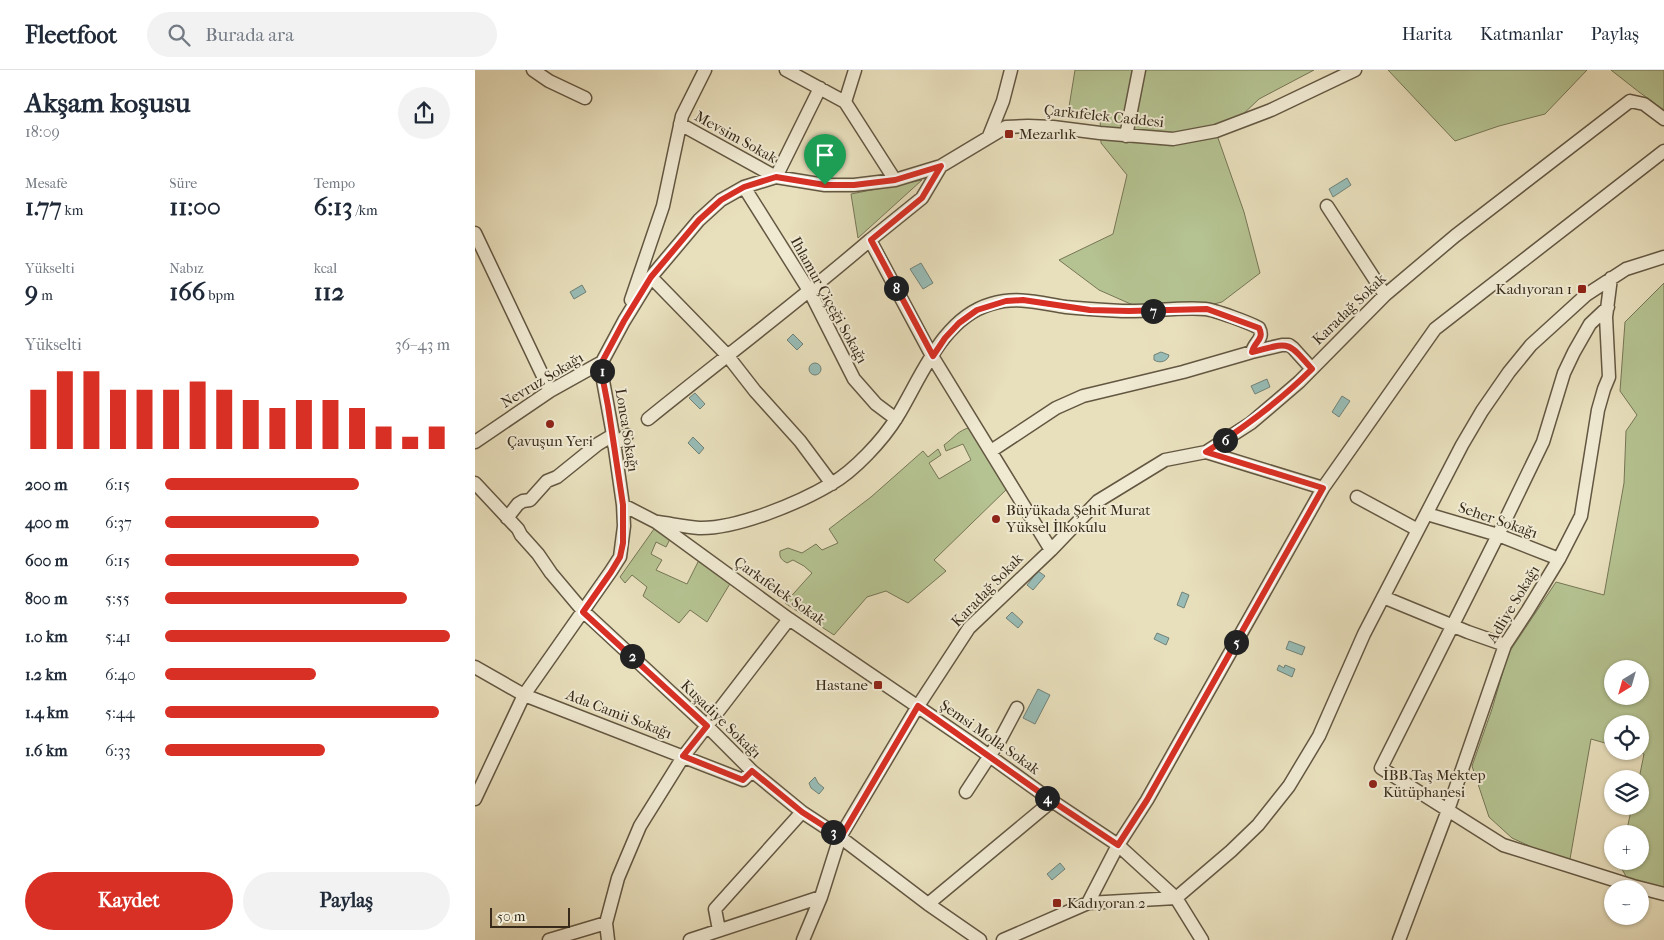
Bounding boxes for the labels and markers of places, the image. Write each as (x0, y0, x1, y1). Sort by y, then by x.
place label: Mezarlık (1019, 125, 1076, 143)
marker: Mezarlık (1003, 128, 1015, 140)
pin (804, 134, 846, 185)
pin: 8 (883, 276, 909, 300)
place label: Kadıyoran 1 (1496, 280, 1572, 298)
marker: Kadıyoran 1 (1576, 283, 1588, 295)
pin: 7 (1141, 298, 1165, 324)
pin: 1 (589, 358, 615, 384)
marker: Çavuşun Yeri (544, 418, 556, 430)
pin: 6 (1213, 428, 1237, 452)
place label: Çavuşun Yeri (507, 432, 593, 450)
place label: Büyükada Şehit Murat Yüksel İlkokulu (1005, 501, 1151, 536)
marker: Büyükada Şehit Murat Yüksel İlkokulu (990, 513, 1002, 525)
pin: 5 (1223, 630, 1249, 654)
pin: 2 (619, 644, 645, 668)
place label: Hastane (815, 676, 869, 694)
marker: Hastane (872, 679, 884, 691)
place label: İBB Taş Mektep Kütüphanesi (1383, 766, 1486, 801)
marker: İBB Taş Mektep Kütüphanesi (1367, 778, 1379, 790)
pin: 4 (1035, 786, 1059, 810)
pin: 3 (821, 820, 845, 844)
place label: Kadıyoran 2 (1067, 894, 1146, 912)
marker: Kadıyoran 2 (1051, 897, 1063, 909)

